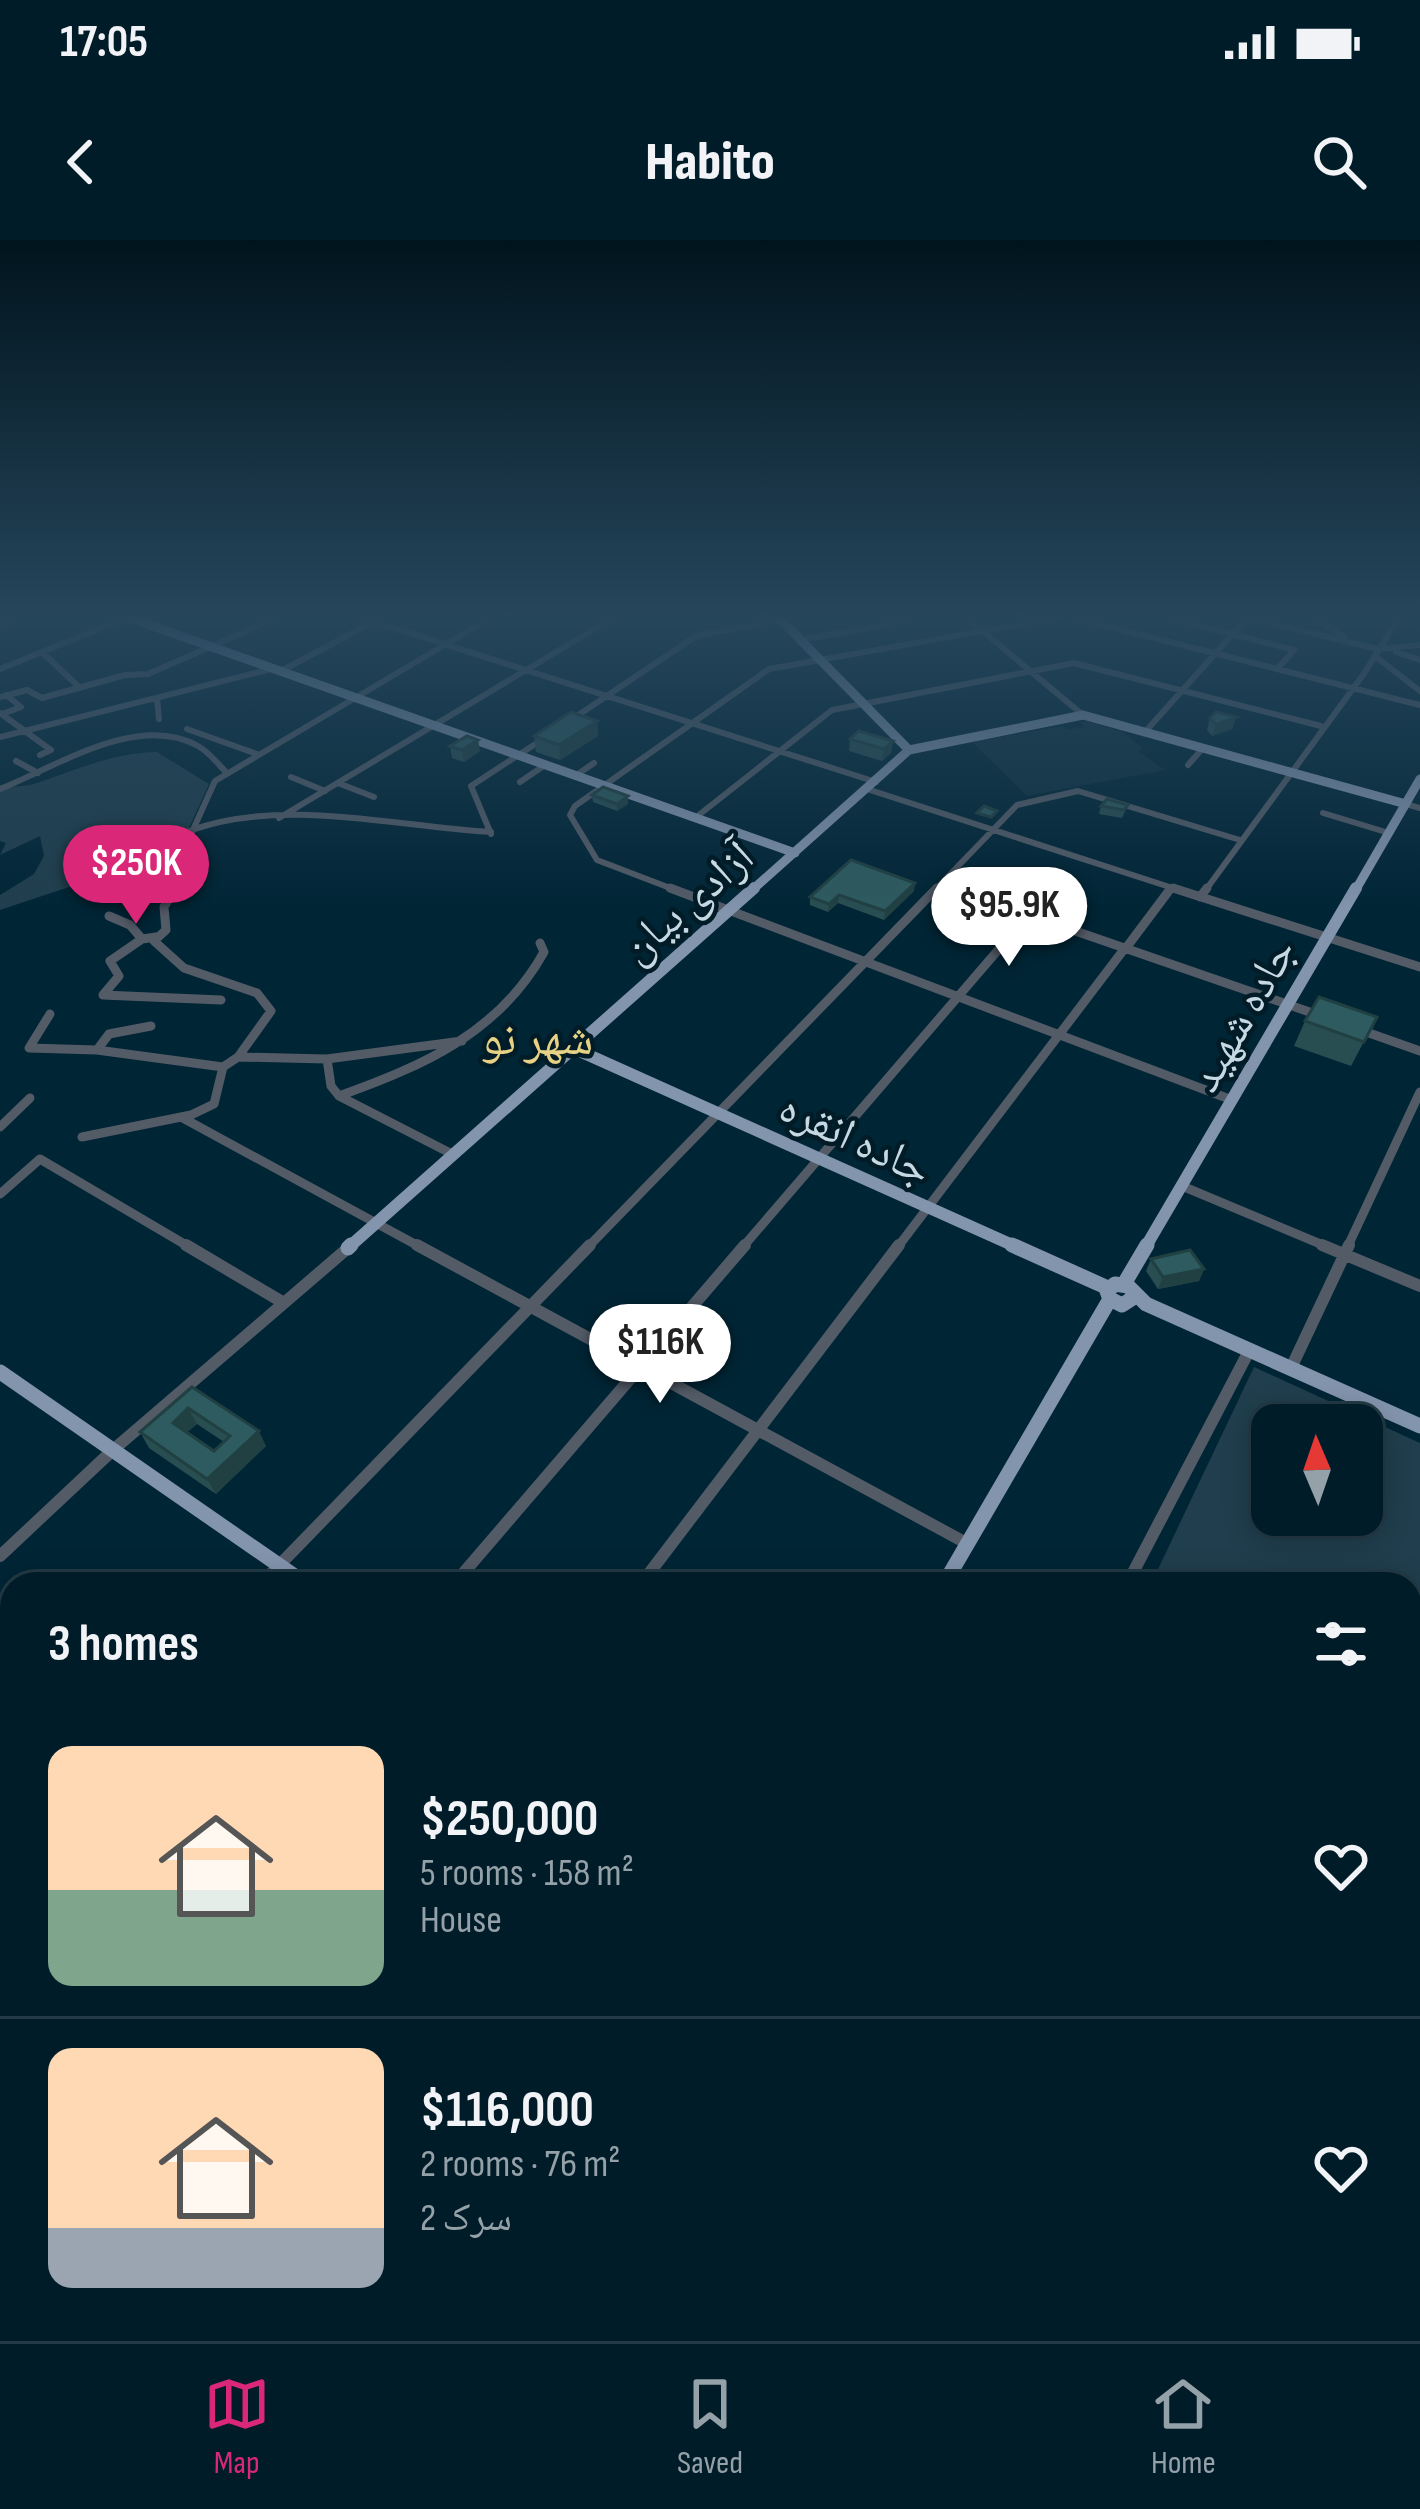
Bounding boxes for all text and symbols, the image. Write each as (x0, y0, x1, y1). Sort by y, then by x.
text: 17:05 (60, 15, 148, 70)
icon: back (48, 129, 114, 195)
icon: search (1306, 129, 1372, 195)
text: Habito (645, 130, 775, 195)
pin: $250K (52, 825, 220, 927)
street label: آزادی بیان (610, 829, 767, 976)
text: $250K (90, 840, 182, 887)
pin: $95.9K (911, 867, 1107, 969)
text: $95.9K (958, 882, 1060, 929)
street label: جاده شهید (1177, 929, 1309, 1102)
district label: شهر نو (481, 1011, 593, 1068)
street label: جاده انقره (770, 1080, 940, 1198)
pin: $116K (576, 1304, 744, 1406)
text: $116K (616, 1319, 704, 1366)
north arrow (1251, 1404, 1383, 1536)
map controls (1251, 1404, 1383, 1536)
icon: filters (1308, 1611, 1374, 1677)
text: 3 homes (48, 1614, 199, 1675)
text: $250,000 (420, 1789, 598, 1850)
icon: home (144, 1794, 288, 1938)
icon: heart (1308, 1833, 1374, 1899)
text: 5 rooms · 158 m² (420, 1850, 634, 1897)
text: House (420, 1897, 502, 1944)
text: $116,000 (420, 2080, 594, 2141)
icon: home (144, 2096, 288, 2240)
icon: heart (1308, 2135, 1374, 2201)
text: 2 rooms · 76 m² (420, 2141, 620, 2188)
text: سرک 2 (420, 2195, 512, 2242)
tab: Map (204, 2371, 270, 2483)
tab: Saved (677, 2371, 743, 2483)
tab: Home (1150, 2371, 1216, 2483)

